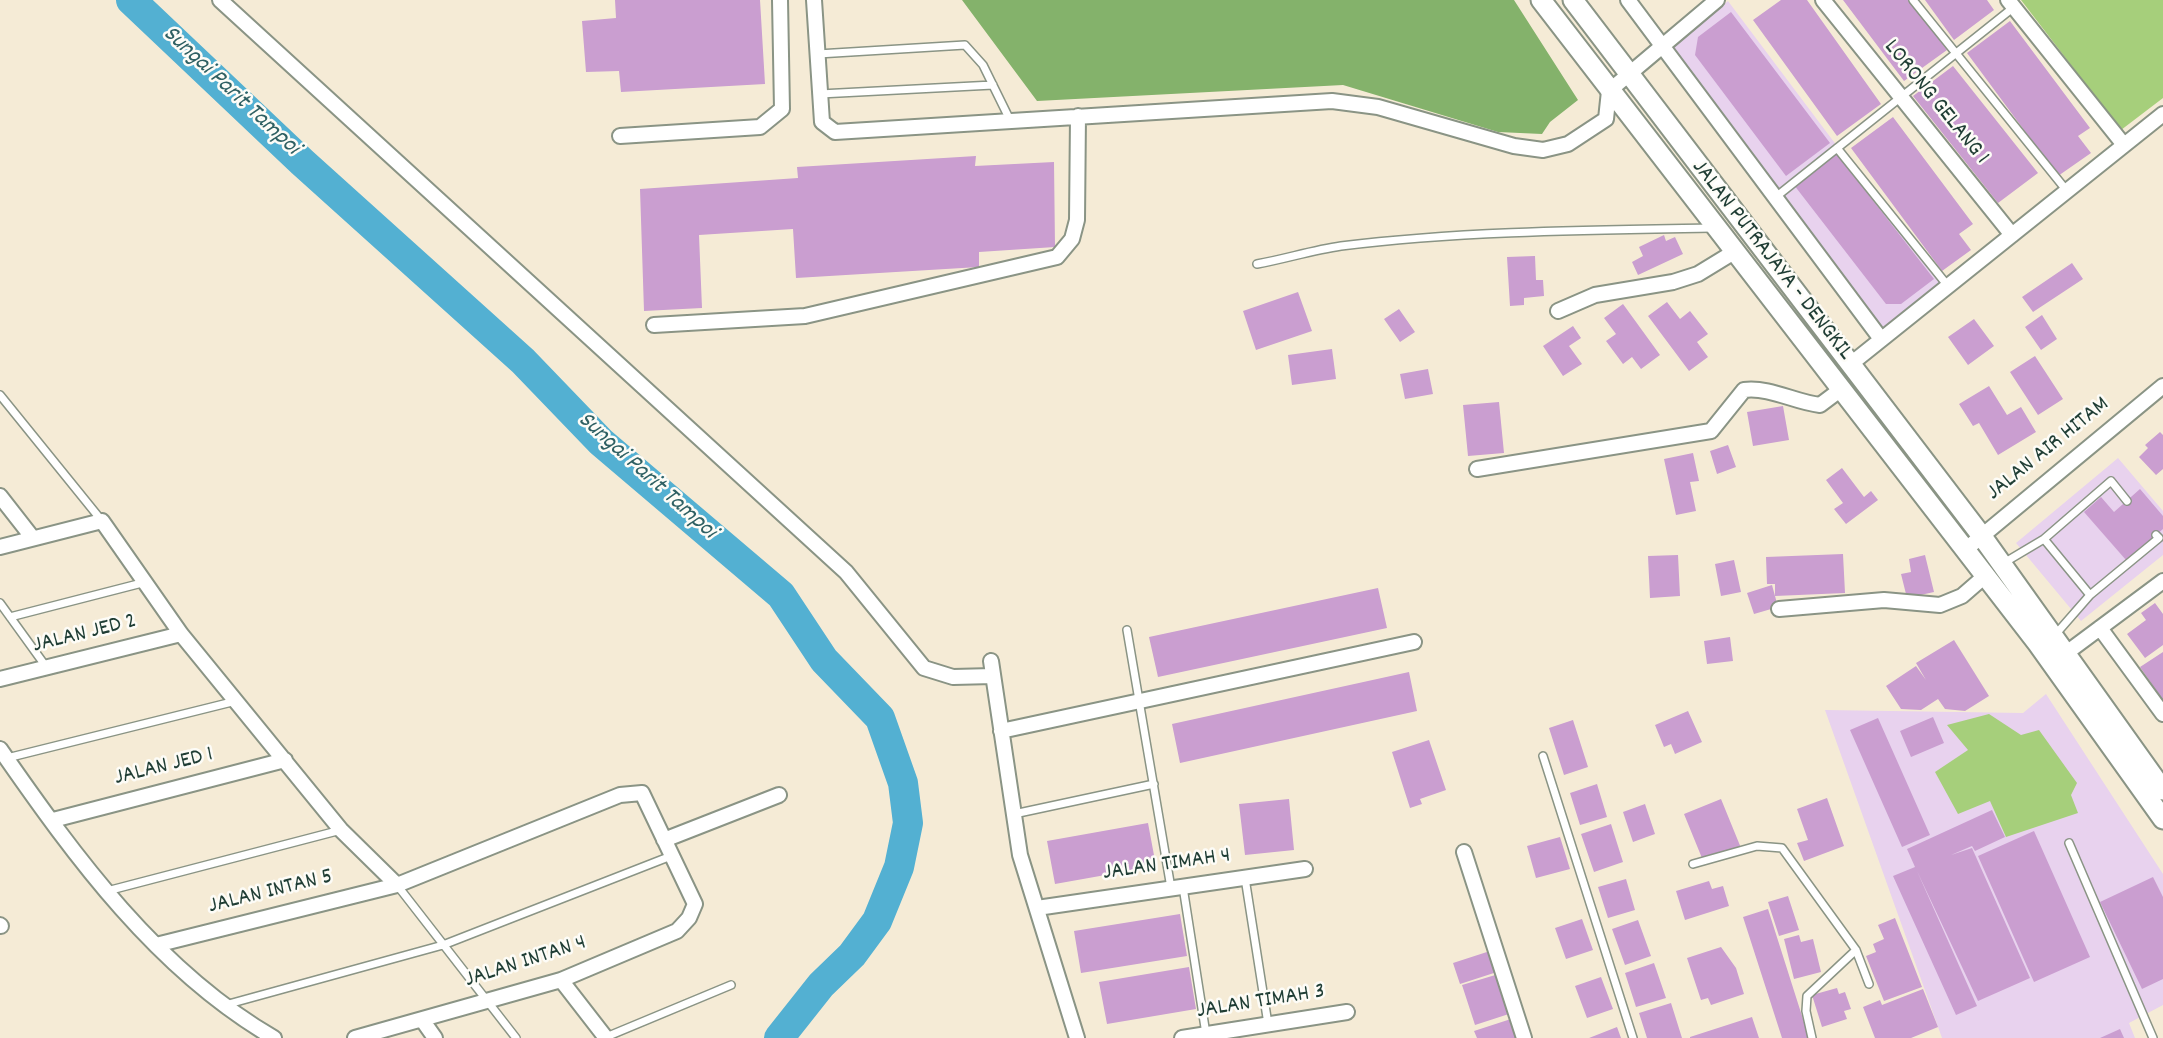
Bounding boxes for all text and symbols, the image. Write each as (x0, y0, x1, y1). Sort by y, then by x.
water label: Sungai Parit Tampoi (155, 21, 305, 163)
street label: LORONG GELANG 1 (1876, 35, 1994, 171)
street label: JALAN PUTRAJAYA - DENGKIL (1684, 155, 1858, 367)
street label: JALAN AIR HITAM (1982, 392, 2116, 508)
water label: Sungai Parit Tampoi (571, 407, 721, 547)
street label: JALAN JED 2 (30, 609, 140, 661)
street label: JALAN JED 1 (112, 742, 216, 794)
street label: JALAN TIMAH 4 (1101, 843, 1233, 889)
street label: JALAN INTAN 5 (206, 864, 336, 922)
street label: JALAN INTAN 4 (462, 930, 590, 996)
street label: JALAN TIMAH 3 (1195, 979, 1327, 1027)

